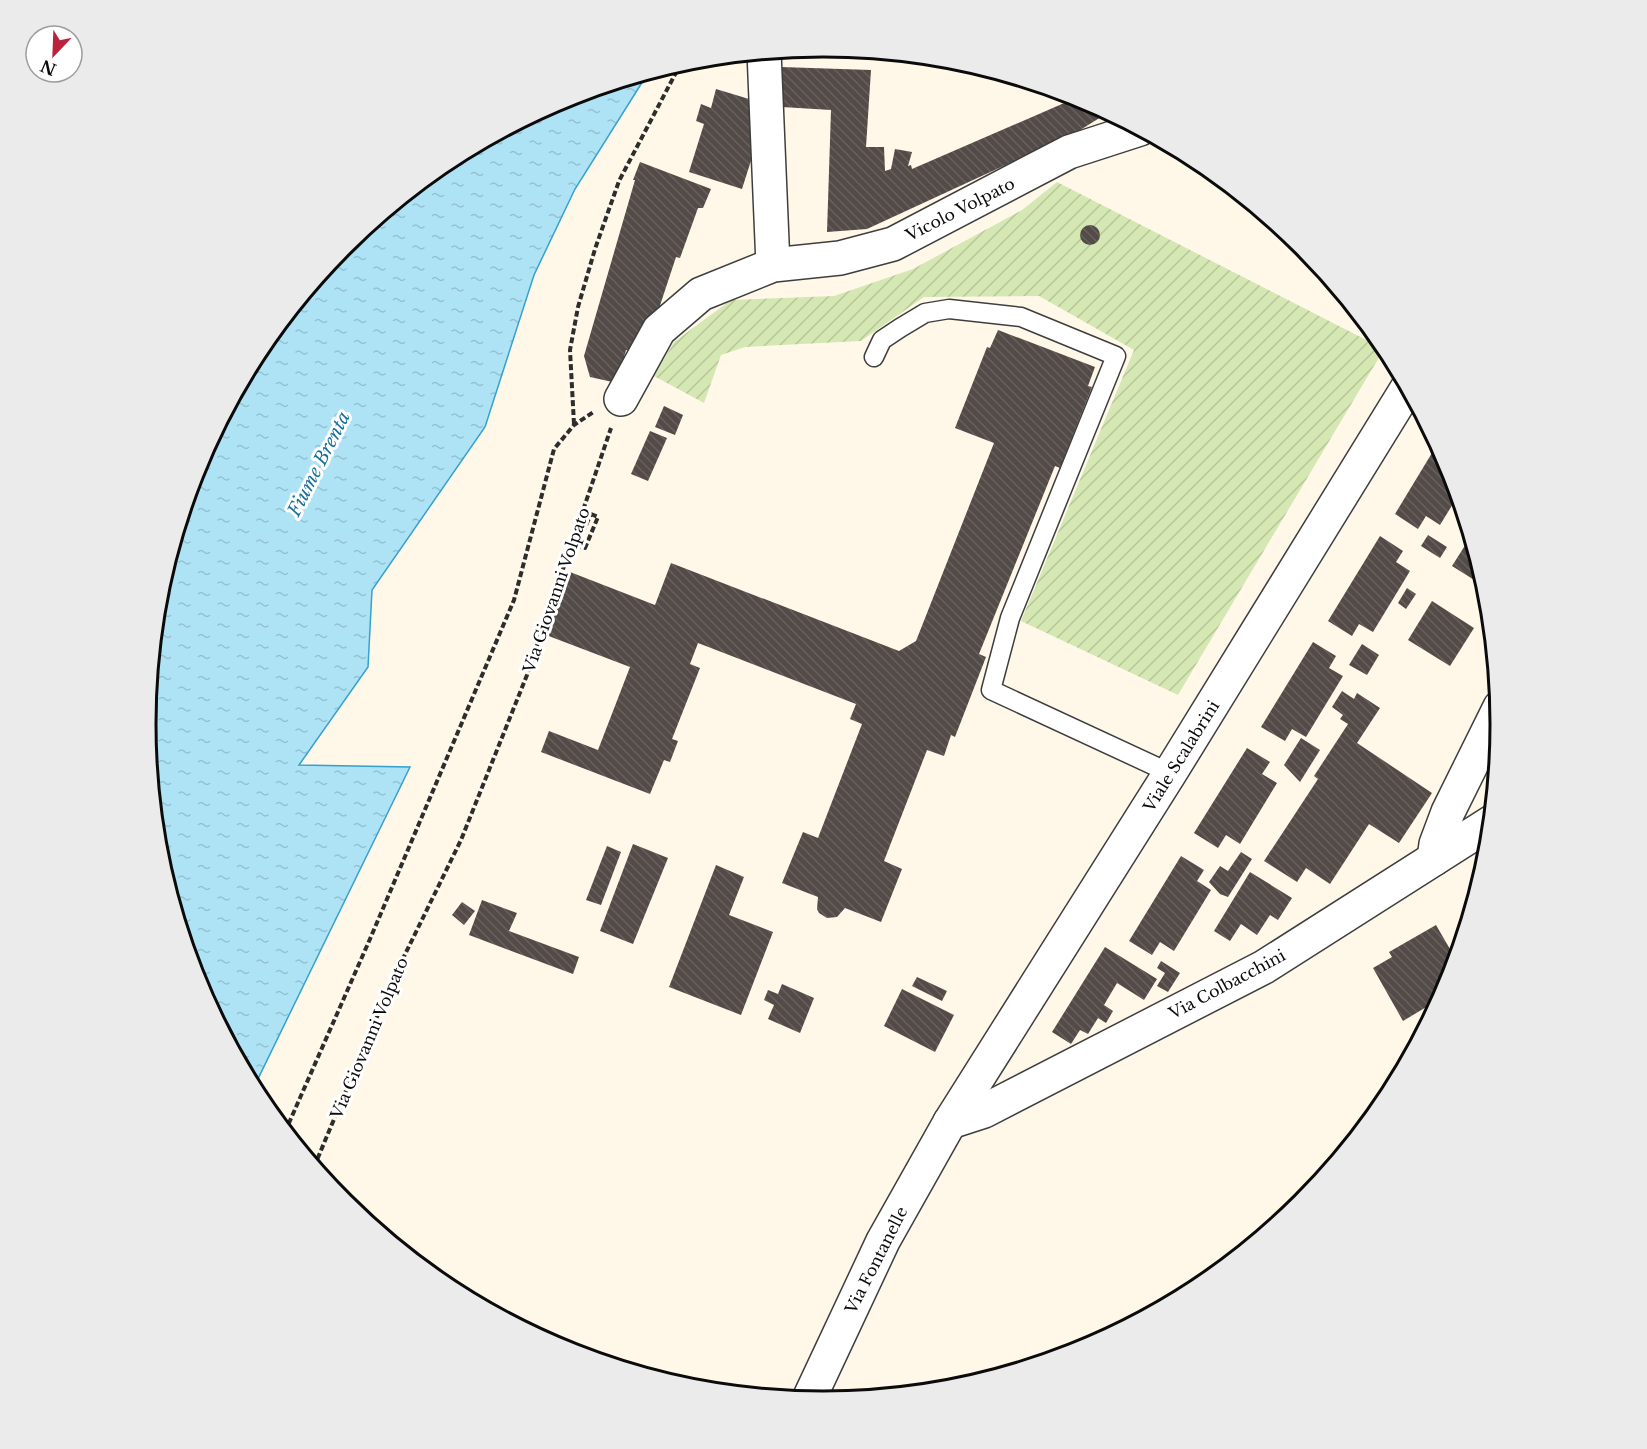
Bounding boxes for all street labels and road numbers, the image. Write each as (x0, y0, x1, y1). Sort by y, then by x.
street label: Vicolo Volpato (901, 173, 1018, 246)
street label: Via Giovanni Volpato (518, 505, 594, 676)
street label: Viale Scalabrini (1138, 696, 1224, 816)
street label: Via Colbacchini (1164, 945, 1289, 1024)
street label: Via Giovanni Volpato (325, 954, 412, 1123)
street label: Via Fontanelle (840, 1203, 912, 1318)

